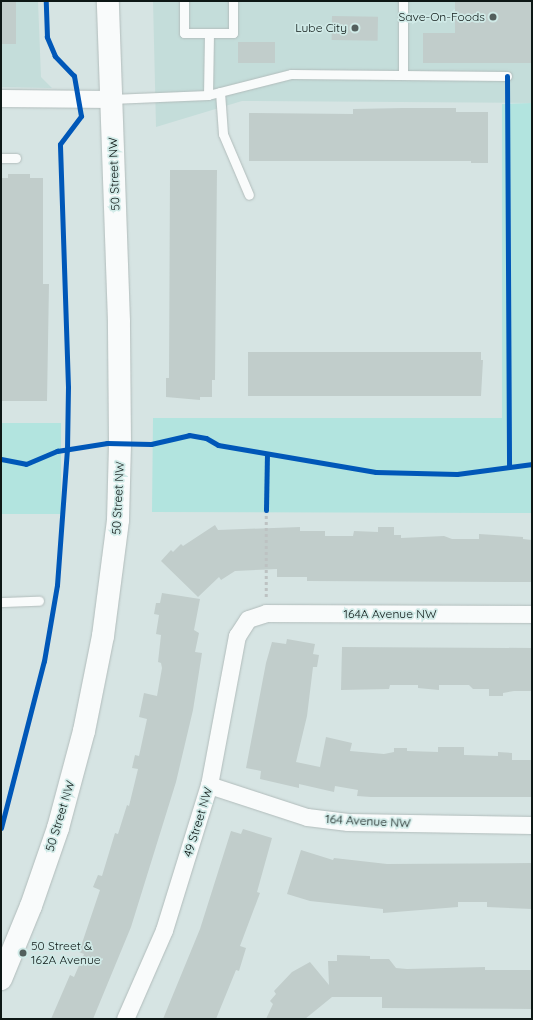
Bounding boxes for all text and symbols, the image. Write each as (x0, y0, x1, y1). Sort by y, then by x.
place label: Save-On-Foods (399, 10, 485, 24)
marker: Save-On-Foods (488, 12, 498, 22)
place label: Lube City (295, 21, 347, 35)
marker: Lube City (350, 23, 360, 33)
street label: 50 Street NW (106, 137, 122, 211)
street label: 50 Street NW (109, 461, 127, 535)
street label: 164A Avenue NW (343, 607, 437, 621)
street label: 50 Street NW (42, 779, 78, 853)
street label: 49 Street NW (181, 785, 215, 859)
street label: 164 Avenue NW (325, 812, 411, 830)
place label: 50 Street & 162A Avenue (31, 939, 101, 967)
marker: 50 Street & 162A Avenue (18, 948, 28, 958)

